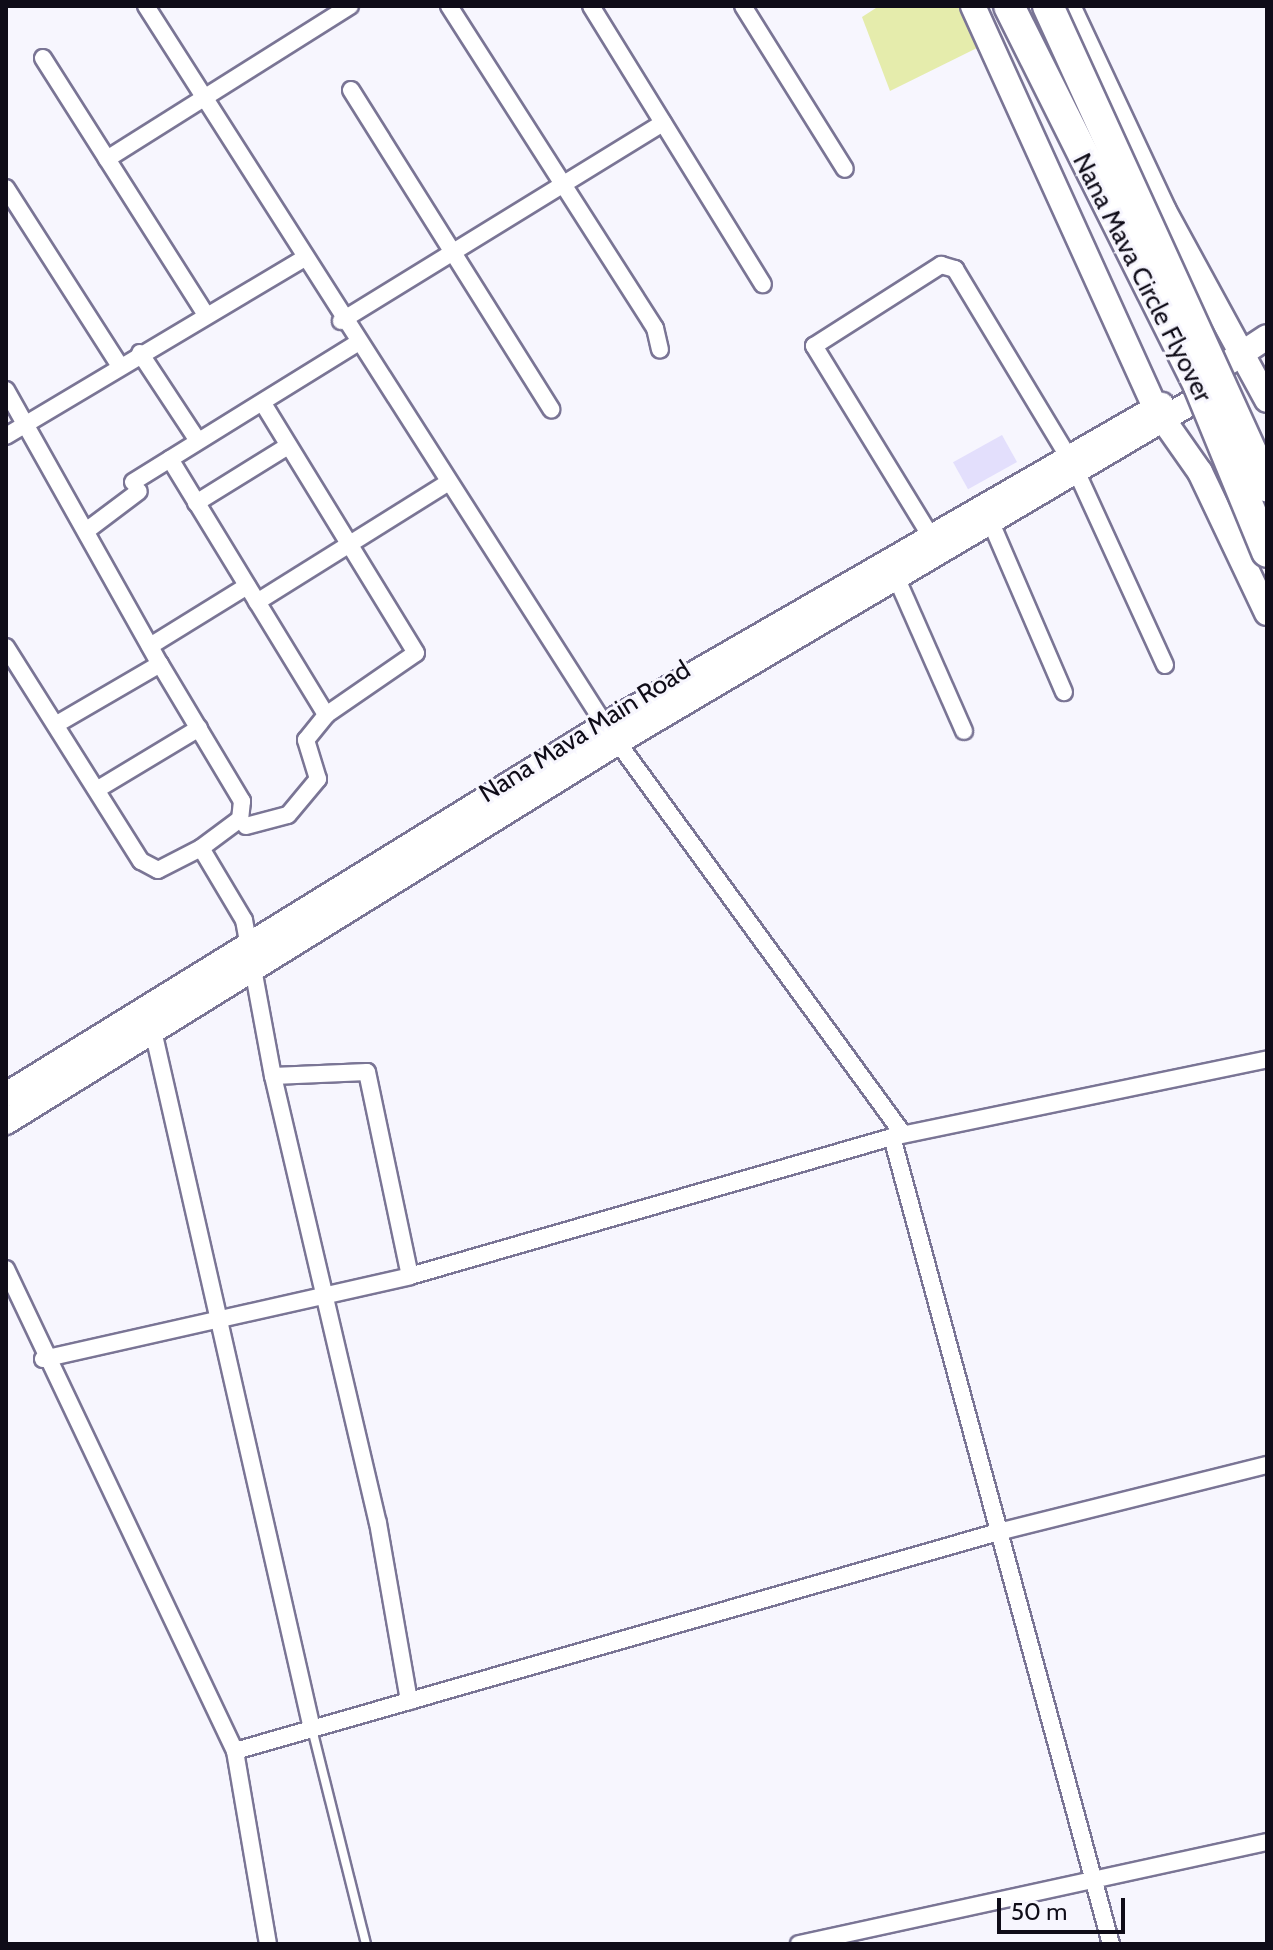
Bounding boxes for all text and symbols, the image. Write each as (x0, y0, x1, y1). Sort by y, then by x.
street label: Nana Mava Circle Flyover (1066, 148, 1218, 408)
street label: Nana Mava Main Road (474, 654, 696, 810)
scale bar (1001, 1882, 1129, 1932)
text: 50 m (1011, 1897, 1067, 1926)

